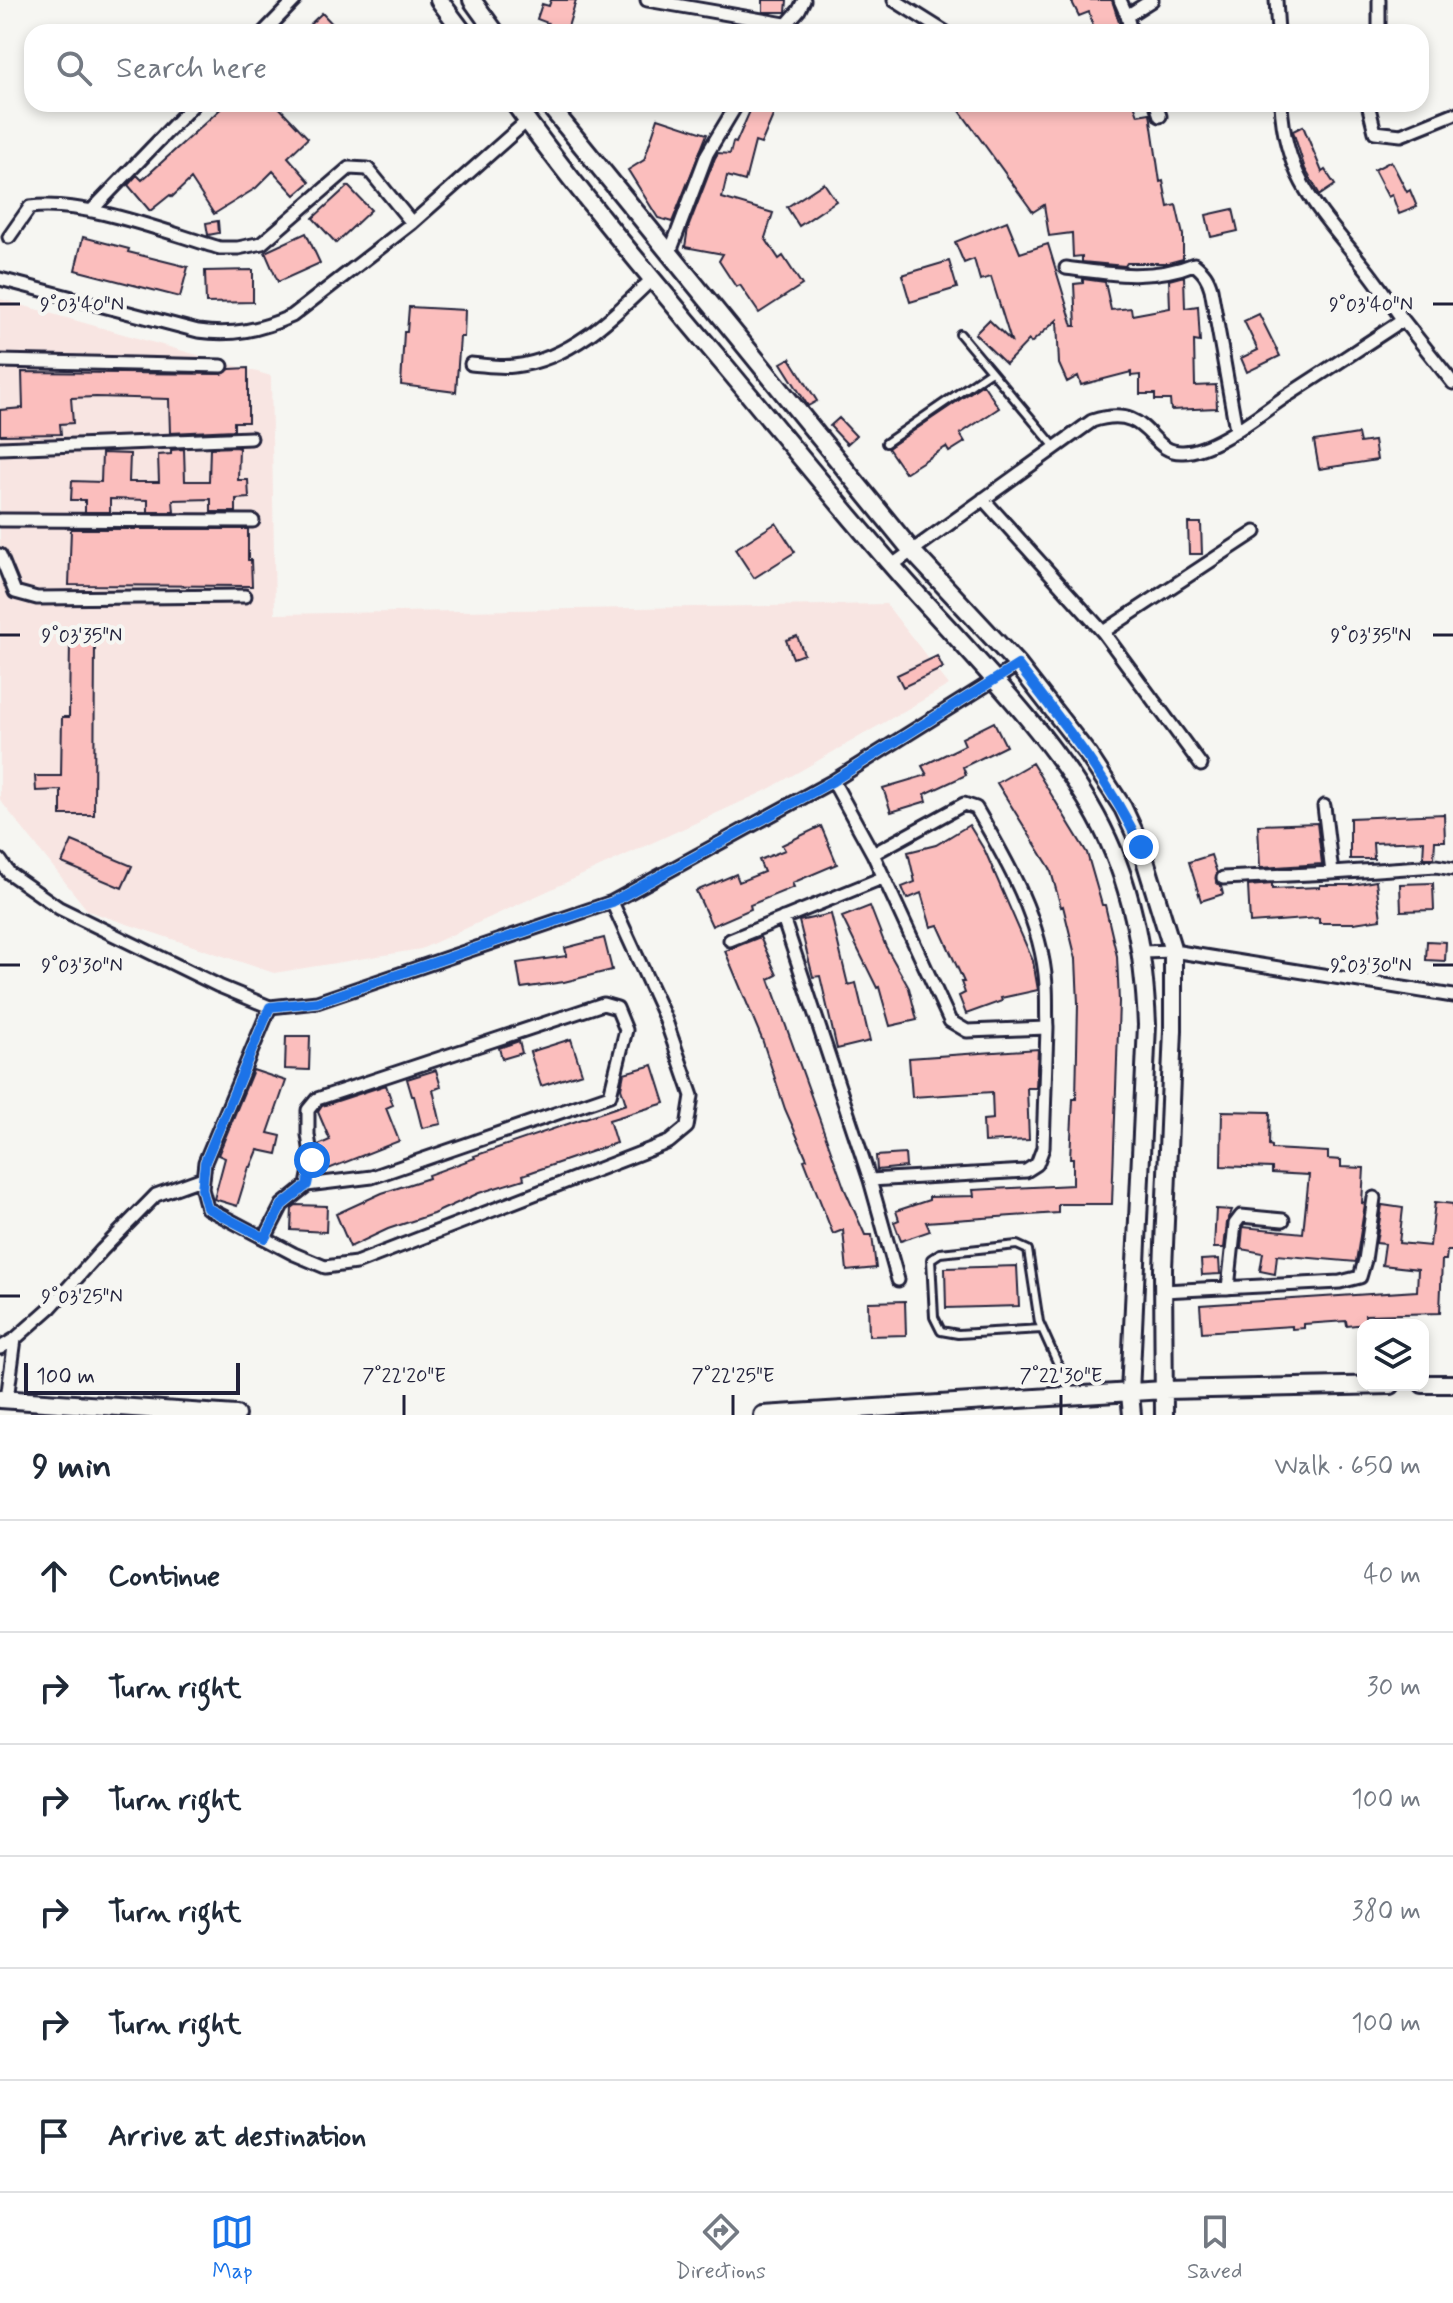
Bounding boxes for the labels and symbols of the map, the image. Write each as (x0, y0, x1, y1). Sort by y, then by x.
text: 9°03'40"N (40, 292, 124, 319)
text: 9°03'40"N (1329, 292, 1413, 319)
text: 9°03'35"N (42, 623, 122, 650)
text: 9°03'35"N (1331, 623, 1411, 650)
route end (1123, 829, 1159, 865)
text: 9°03'30"N (41, 953, 123, 980)
text: 9°03'30"N (1330, 953, 1412, 980)
route start (294, 1142, 330, 1178)
text: 9°03'25"N (41, 1284, 123, 1311)
scale bar (24, 1359, 240, 1395)
text: 7°22'20"E (362, 1363, 446, 1390)
text: 7°22'25"E (692, 1363, 774, 1390)
text: 7°22'30"E (1020, 1363, 1102, 1390)

